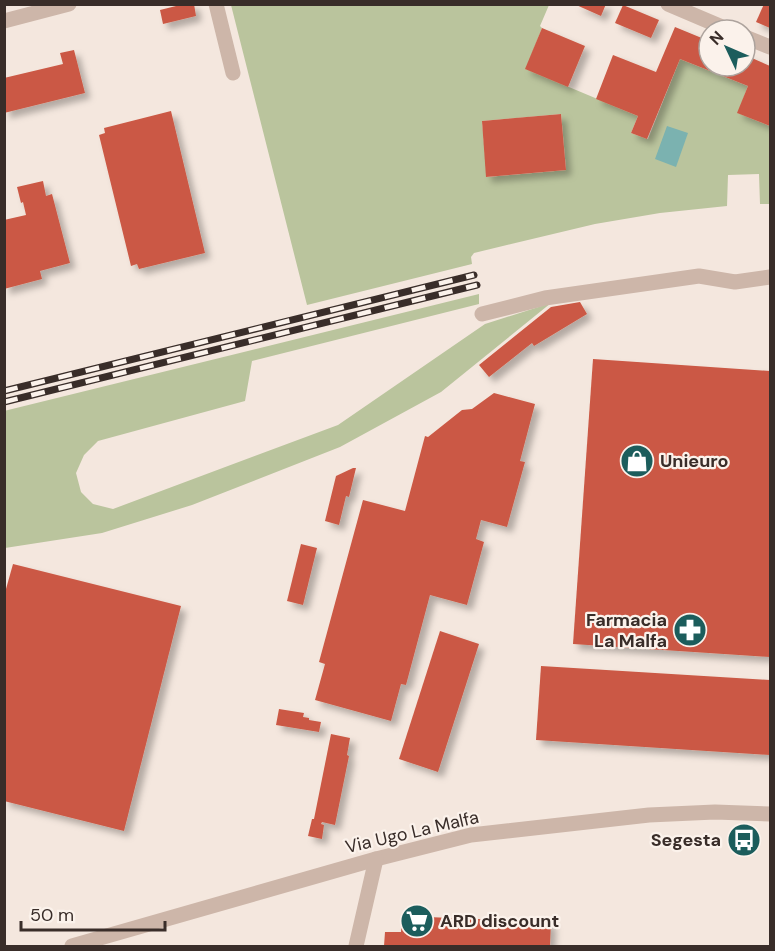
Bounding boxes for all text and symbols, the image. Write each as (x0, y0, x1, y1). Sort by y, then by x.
north arrow (697, 18, 757, 78)
text: N (705, 26, 728, 49)
shop icon: Unieuro (619, 443, 655, 479)
place label: Unieuro (660, 449, 729, 473)
place label: Farmacia La Malfa (586, 608, 667, 653)
pharmacy icon: Farmacia La Malfa (672, 612, 708, 648)
street label: Via Ugo La Malfa (343, 805, 481, 859)
bus stop icon: Segesta (726, 822, 762, 858)
place label: Segesta (651, 828, 721, 852)
scale bar (21, 894, 165, 932)
text: 50 m (30, 903, 74, 927)
supermarket icon: ARD discount (399, 903, 435, 939)
place label: ARD discount (440, 909, 559, 933)

